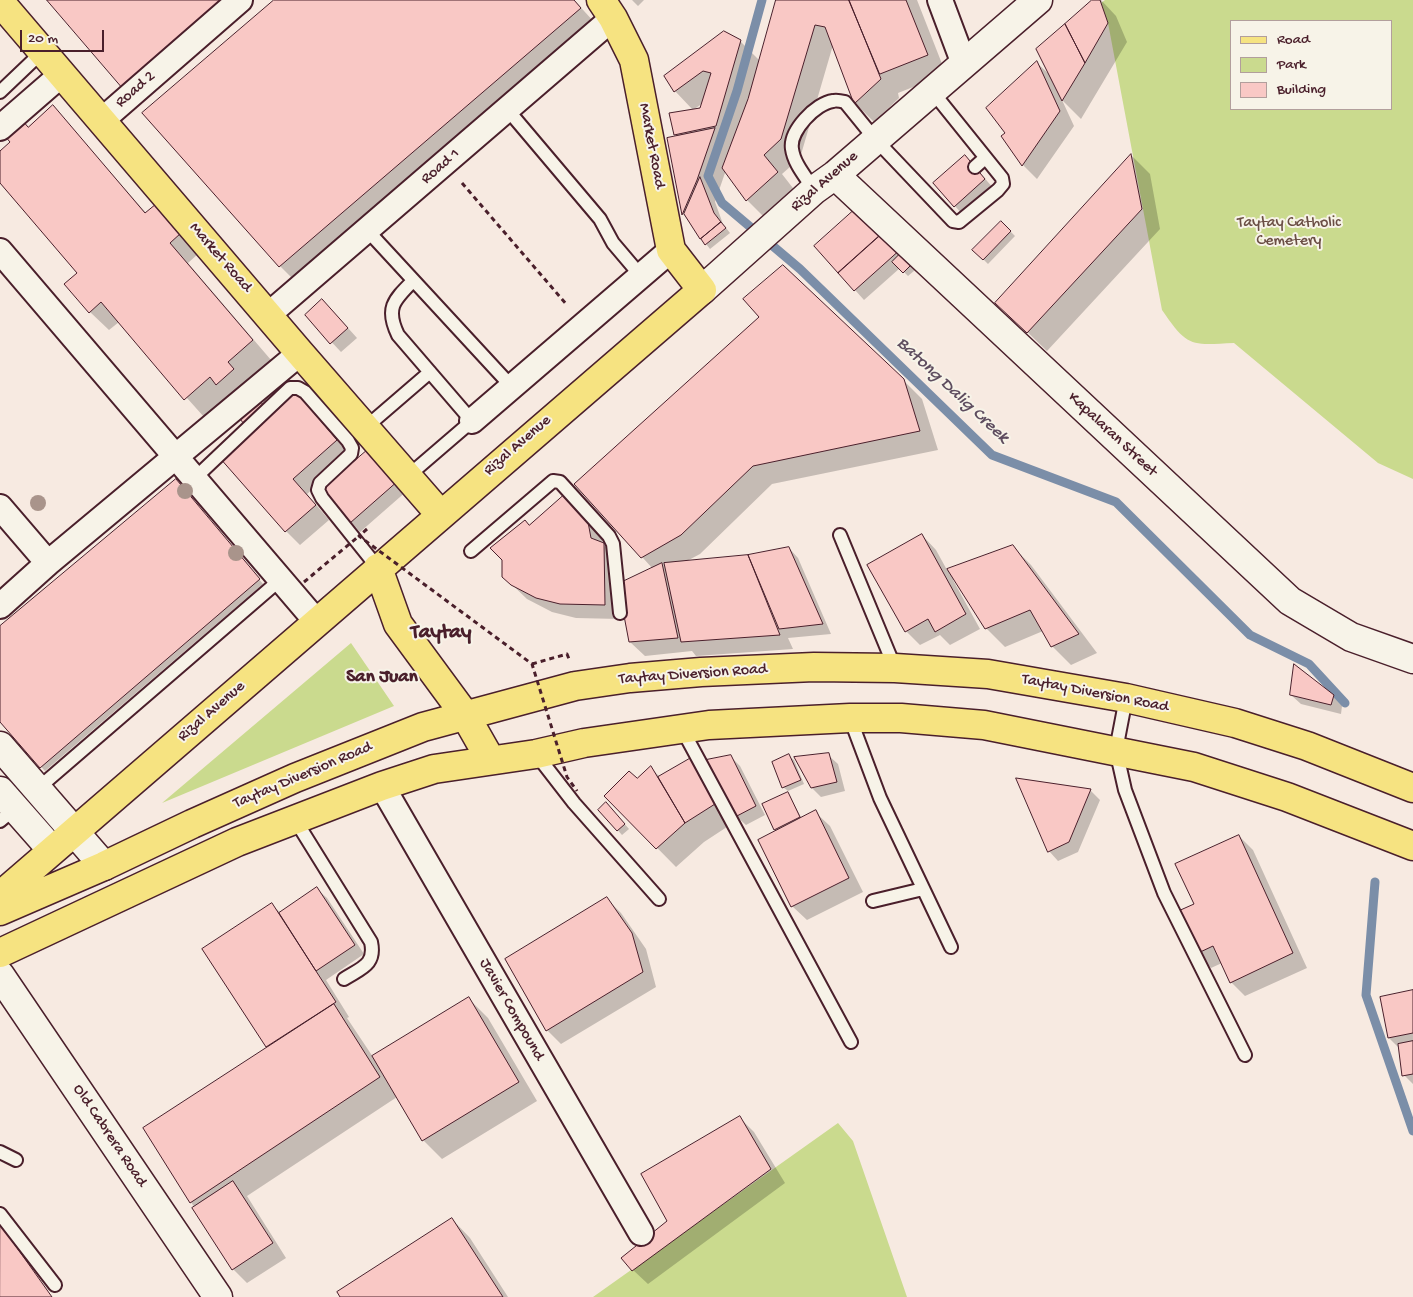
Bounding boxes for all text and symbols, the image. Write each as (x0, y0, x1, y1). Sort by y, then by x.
scale bar (22, 20, 106, 52)
legend (1230, 20, 1393, 110)
text: 20 m (28, 30, 58, 48)
text: Road (1277, 31, 1310, 49)
text: Park (1277, 56, 1306, 74)
street label: Road 2 (112, 67, 160, 113)
text: Building (1277, 81, 1326, 99)
street label: Market Road (633, 102, 669, 190)
street label: Road 1 (418, 145, 464, 189)
street label: Rizal Avenue (787, 147, 863, 217)
park label: Taytay Catholic Cemetery (1237, 214, 1341, 252)
street label: Market Road (184, 219, 256, 297)
water label: Batong Dalig Creek (891, 333, 1013, 449)
street label: Kapalaran Street (1063, 389, 1161, 481)
street label: Rizal Avenue (480, 411, 556, 481)
district label: Taytay (411, 621, 471, 647)
street label: Taytay Diversion Road (618, 660, 768, 690)
district label: San Juan (346, 667, 418, 689)
street label: Taytay Diversion Road (1020, 670, 1170, 718)
street label: Rizal Avenue (174, 677, 250, 747)
street label: Taytay Diversion Road (231, 738, 375, 814)
street label: Javier Compound (474, 956, 548, 1064)
street label: Old Cabrera Road (68, 1081, 150, 1191)

